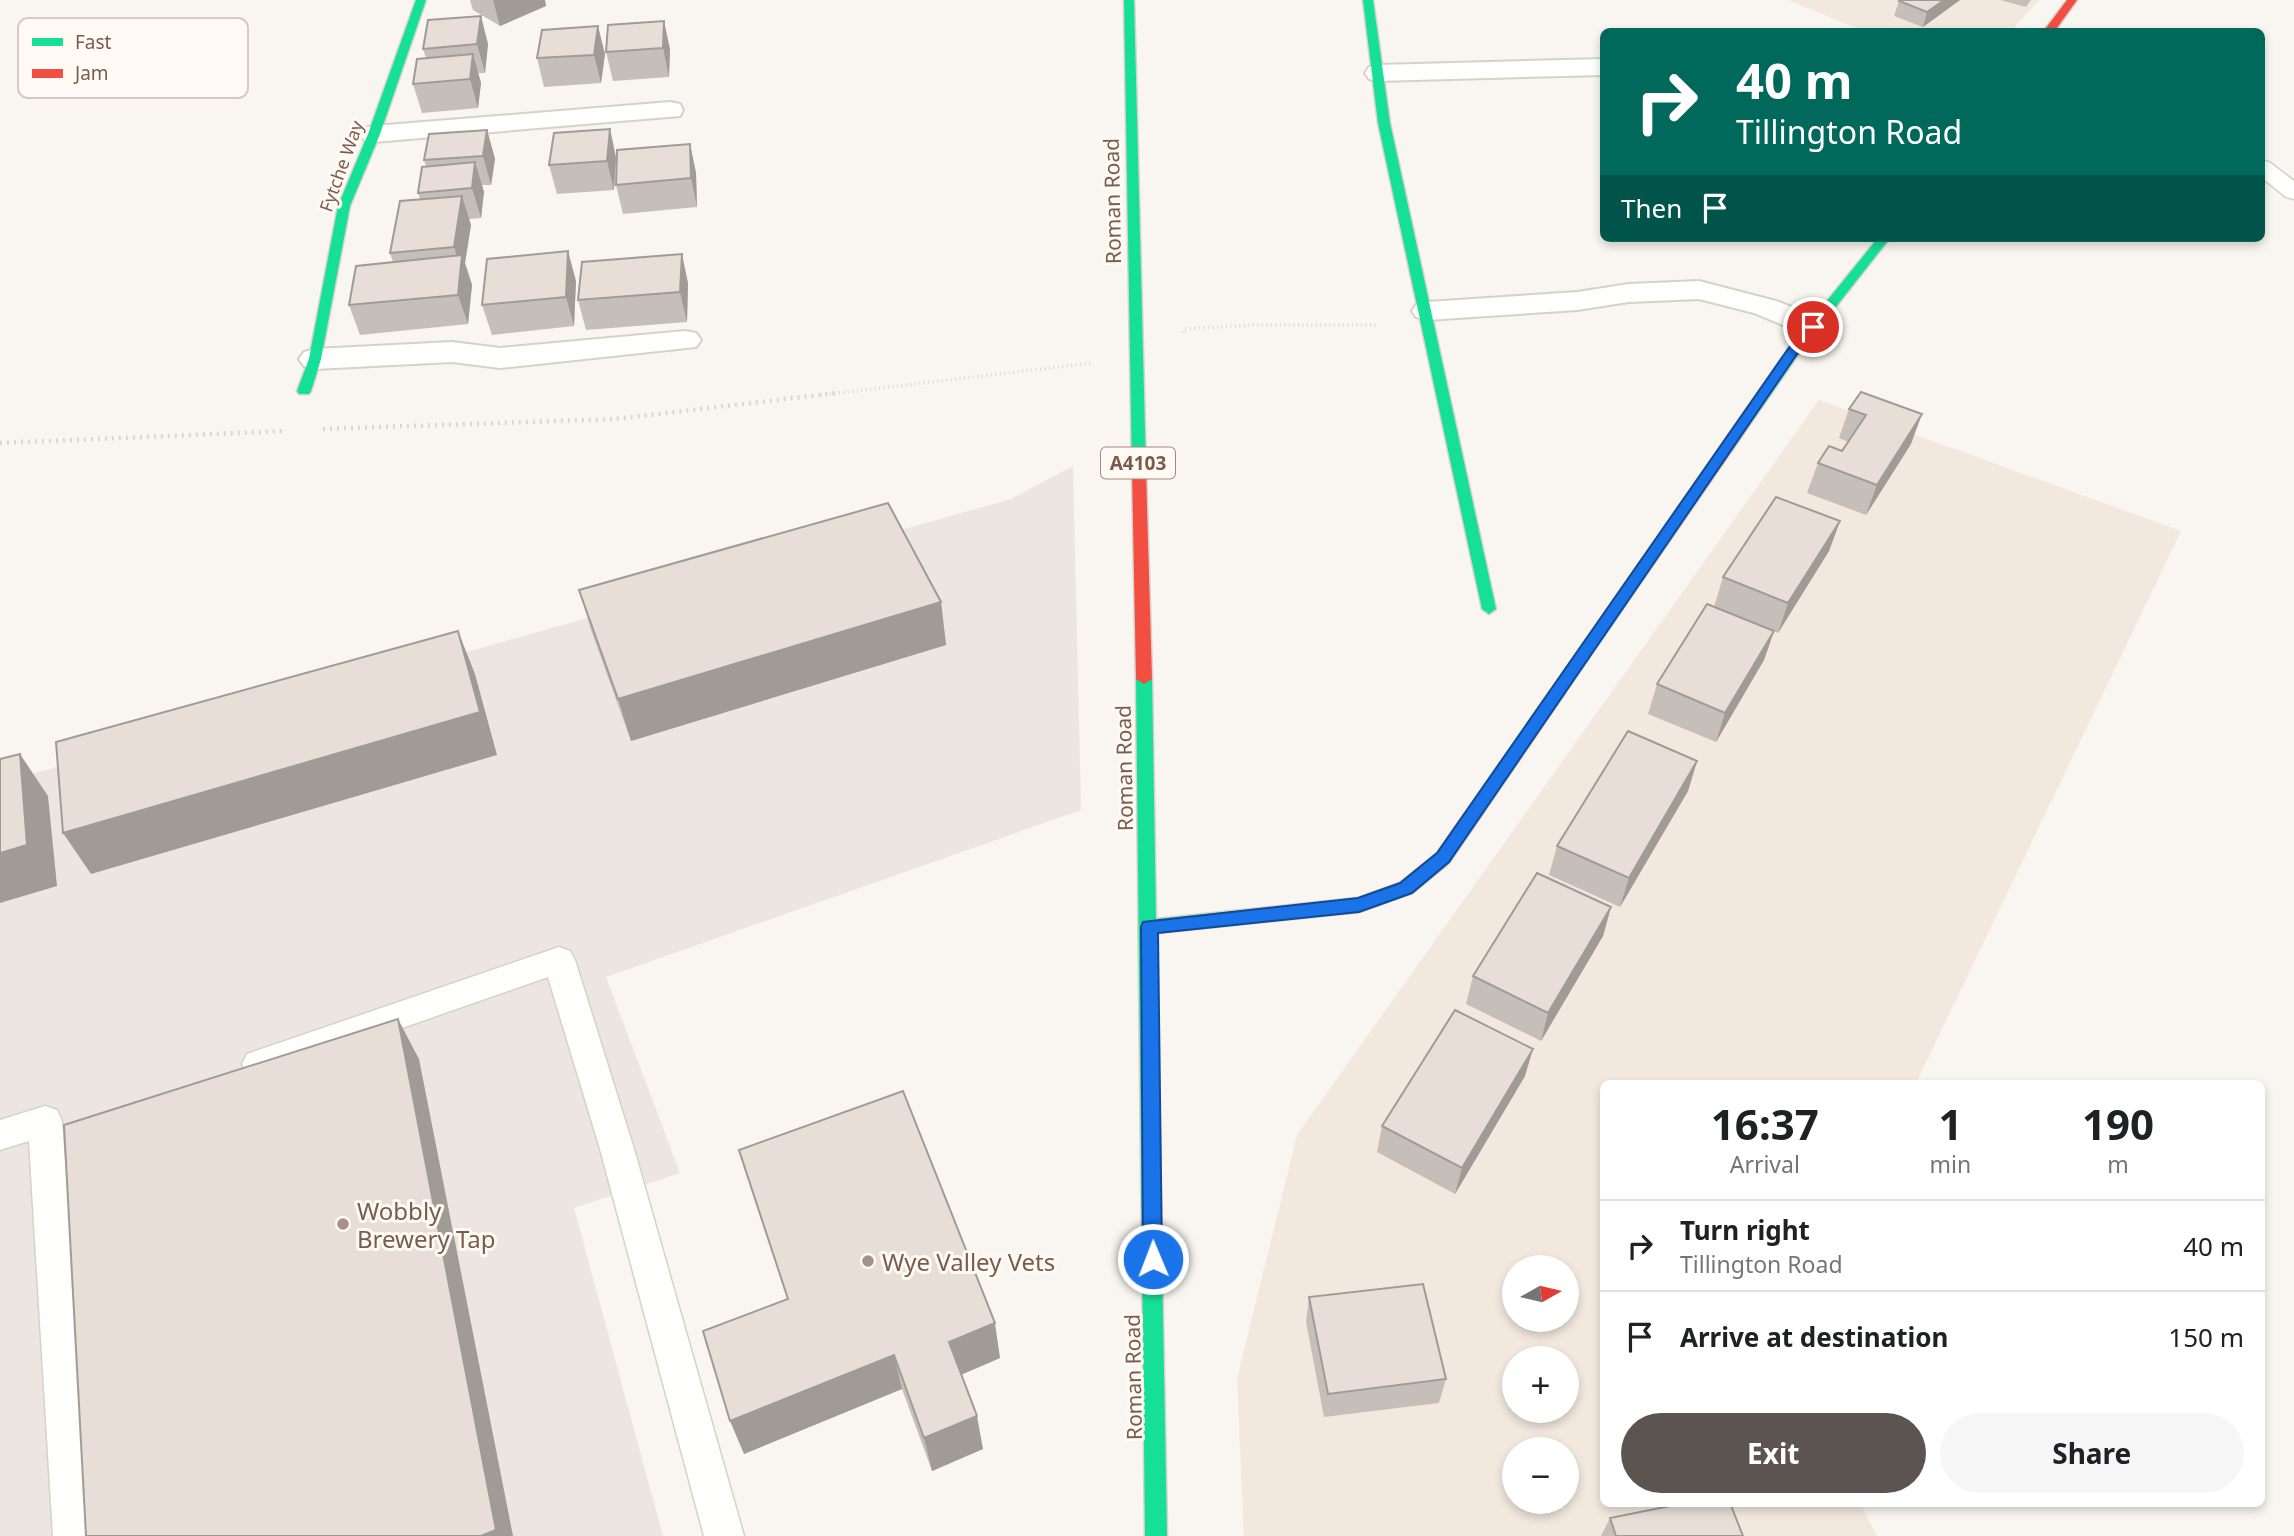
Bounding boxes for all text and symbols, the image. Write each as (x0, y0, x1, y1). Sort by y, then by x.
legend (18, 18, 248, 98)
text: Fast (75, 29, 112, 55)
text: 40 m (1736, 47, 1853, 113)
icon: right (1621, 56, 1712, 147)
text: Jam (73, 60, 109, 86)
text: Tillington Road (1736, 110, 1962, 153)
street label: Fytche Way (313, 116, 369, 215)
street label: Roman Road (1097, 138, 1127, 264)
icon: arrive (1696, 189, 1734, 227)
text: Then (1621, 190, 1682, 226)
pin (1783, 297, 1843, 357)
icon: arrive (1794, 308, 1832, 346)
road number: A4103 (1101, 447, 1175, 478)
street label: Roman Road (1109, 705, 1139, 831)
text: 16:37 (1711, 1095, 1819, 1152)
text: 1 (1938, 1095, 1962, 1152)
text: 190 (2082, 1095, 2154, 1152)
text: Arrival (1730, 1148, 1800, 1180)
text: min (1930, 1148, 1971, 1180)
text: m (2107, 1148, 2129, 1180)
place label: Wobbly Brewery Tap (357, 1194, 496, 1255)
text: Turn right (1680, 1212, 1810, 1248)
marker: Wobbly Brewery Tap (335, 1216, 351, 1232)
position arrow (1116, 1222, 1190, 1296)
icon: right (1621, 1227, 1659, 1265)
text: 40 m (2183, 1228, 2244, 1264)
place label: Wye Valley Vets (882, 1245, 1055, 1278)
text: Tillington Road (1680, 1248, 1843, 1280)
marker: Wye Valley Vets (860, 1253, 876, 1269)
north arrow (1502, 1255, 1578, 1332)
map controls (1502, 1255, 1579, 1514)
street label: Roman Road (1118, 1314, 1148, 1440)
icon: arrive (1621, 1318, 1659, 1356)
text: Arrive at destination (1680, 1319, 1949, 1355)
text: 150 m (2168, 1319, 2244, 1355)
button: + (1502, 1346, 1579, 1423)
button: Exit (1621, 1413, 1926, 1493)
button: Share (1940, 1413, 2244, 1493)
button: − (1502, 1437, 1579, 1514)

